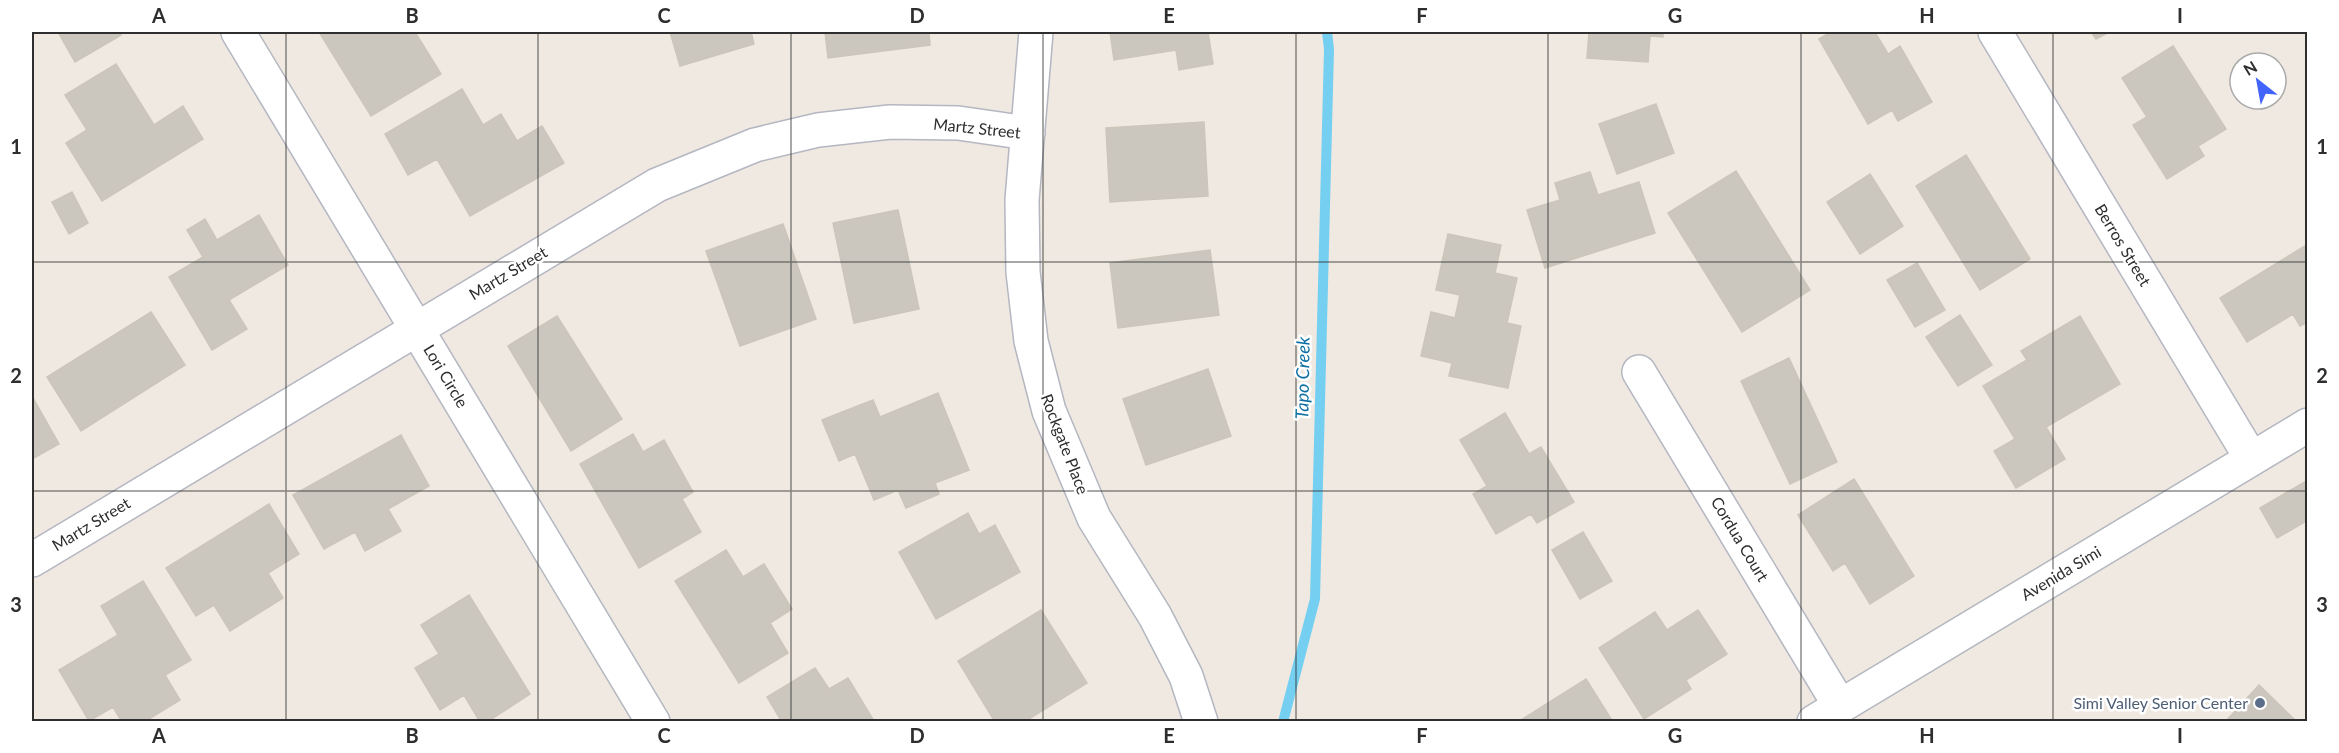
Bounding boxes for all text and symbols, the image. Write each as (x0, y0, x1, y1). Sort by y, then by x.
text: A (151, 3, 166, 27)
text: B (405, 3, 419, 27)
text: C (657, 3, 671, 27)
text: D (909, 3, 925, 27)
text: E (1163, 3, 1175, 27)
text: F (1416, 3, 1428, 27)
text: G (1668, 3, 1682, 27)
text: H (1919, 3, 1935, 27)
text: I (2177, 3, 2183, 27)
north arrow (2228, 51, 2288, 111)
text: N (2240, 56, 2260, 79)
street label: Martz Street (933, 113, 1022, 142)
text: 1 (10, 134, 22, 158)
text: 1 (2316, 134, 2328, 158)
street label: Berros Street (2092, 200, 2155, 289)
street label: Martz Street (465, 242, 550, 303)
water label: Tapo Creek (1290, 336, 1314, 420)
street label: Lori Circle (420, 341, 473, 411)
text: 2 (10, 363, 22, 387)
text: 2 (2316, 363, 2328, 387)
street label: Rockgate Place (1038, 391, 1093, 497)
street label: Martz Street (48, 493, 133, 554)
street label: Cordua Court (1708, 493, 1773, 585)
street label: Avenida Simi (2017, 541, 2104, 604)
text: 3 (10, 592, 22, 616)
text: 3 (2316, 592, 2328, 616)
place label: Simi Valley Senior Center (2073, 693, 2248, 712)
marker: Simi Valley Senior Center (2253, 696, 2267, 710)
text: A (151, 723, 166, 747)
text: B (405, 723, 419, 747)
text: C (657, 723, 671, 747)
text: D (909, 723, 925, 747)
text: E (1163, 723, 1175, 747)
text: F (1416, 723, 1428, 747)
text: G (1668, 723, 1682, 747)
text: H (1919, 723, 1935, 747)
text: I (2177, 723, 2183, 747)

